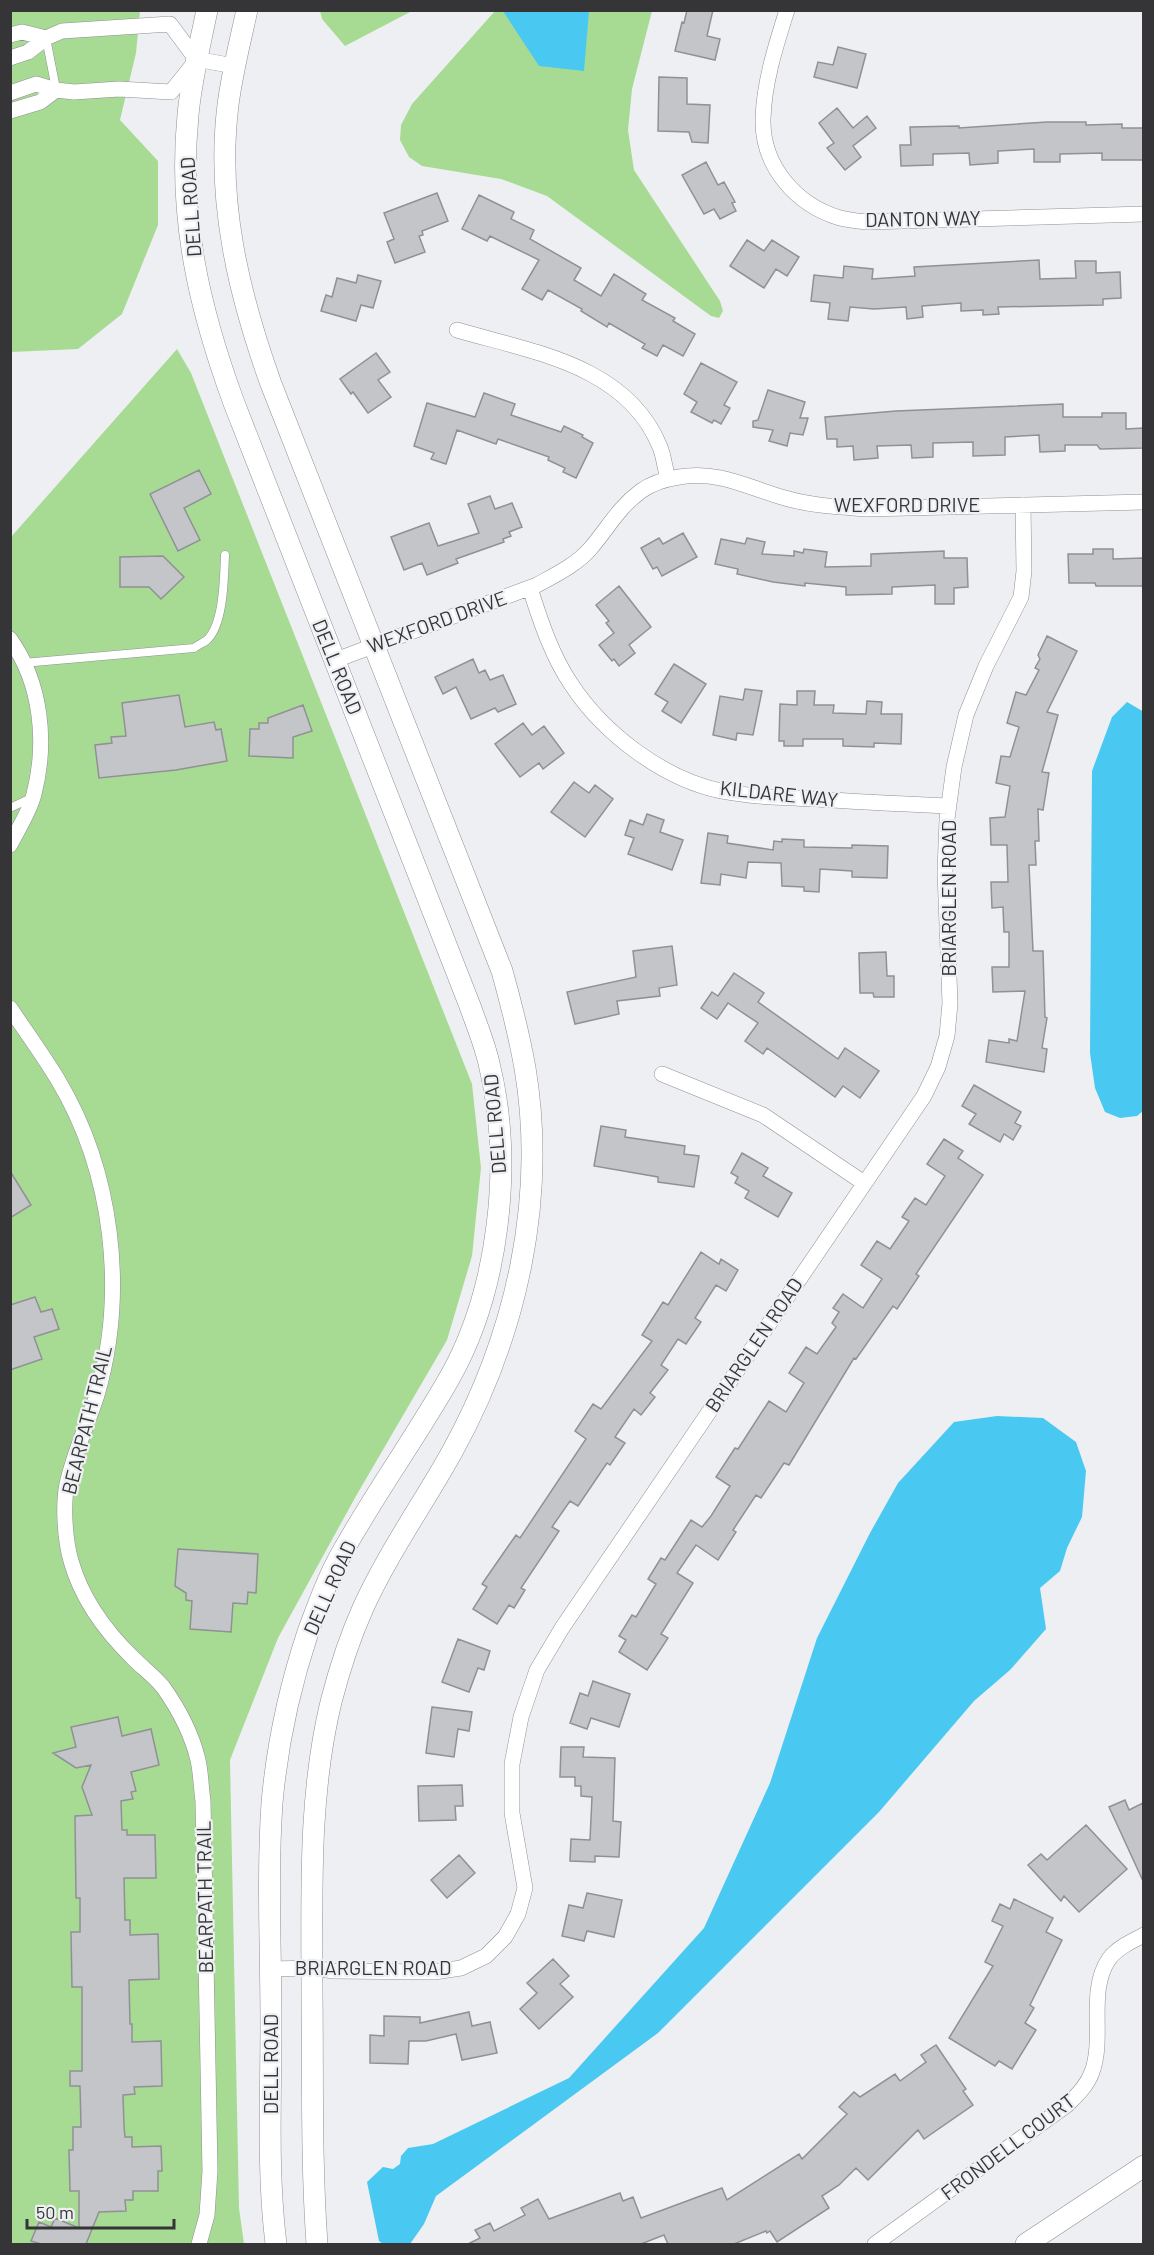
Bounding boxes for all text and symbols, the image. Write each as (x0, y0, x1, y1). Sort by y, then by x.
street label: DELL ROAD (175, 156, 205, 258)
street label: DANTON WAY (865, 205, 981, 231)
street label: WEXFORD DRIVE (834, 492, 980, 516)
street label: WEXFORD DRIVE (364, 585, 510, 657)
street label: DELL ROAD (308, 616, 368, 718)
street label: KILDARE WAY (719, 775, 839, 811)
street label: BRIARGLEN ROAD (936, 820, 960, 976)
street label: DELL ROAD (478, 1073, 510, 1175)
street label: BRIARGLEN ROAD (699, 1273, 807, 1416)
street label: BEARPATH TRAIL (56, 1343, 116, 1497)
street label: DELL ROAD (298, 1537, 360, 1638)
street label: BEARPATH TRAIL (191, 1820, 217, 1974)
street label: BRIARGLEN ROAD (295, 1955, 451, 1979)
street label: DELL ROAD (258, 2014, 282, 2114)
street label: FRONDELL COURT (936, 2088, 1079, 2204)
scale bar (27, 2192, 174, 2230)
text: 50 m (36, 2201, 74, 2223)

